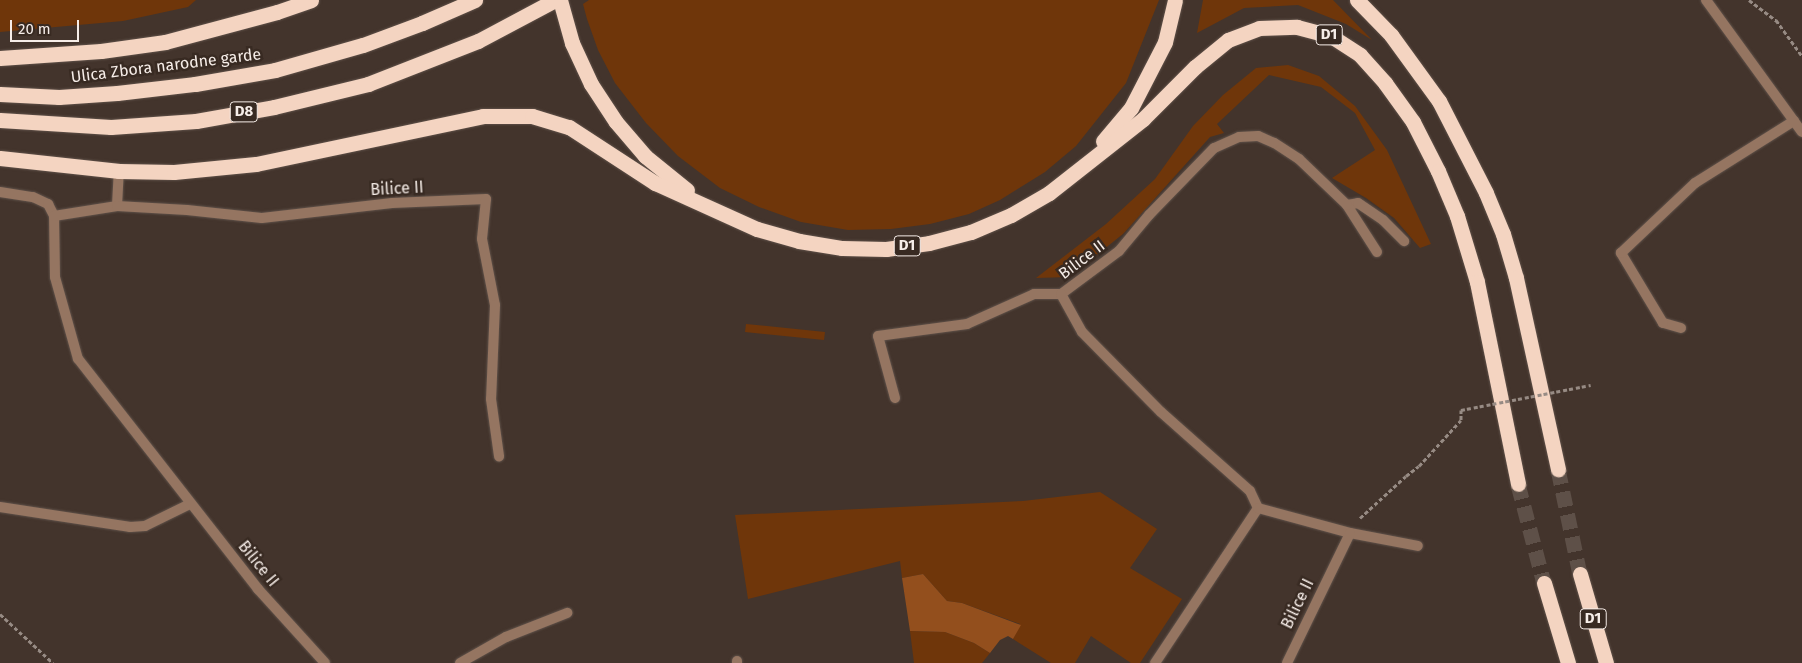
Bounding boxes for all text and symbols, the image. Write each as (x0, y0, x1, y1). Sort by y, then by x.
scale bar (12, 10, 81, 42)
text: 20 m (18, 20, 51, 38)
road number: D1 (1315, 22, 1343, 48)
street label: Ulica Zbora narodne garde (70, 45, 262, 87)
road number: D8 (229, 100, 259, 124)
street label: Bilice II (370, 178, 424, 200)
road number: D1 (893, 234, 921, 258)
street label: Bilice II (1055, 236, 1109, 284)
street label: Bilice II (234, 537, 282, 591)
street label: Bilice II (1278, 576, 1318, 632)
road number: D1 (1579, 606, 1607, 632)

